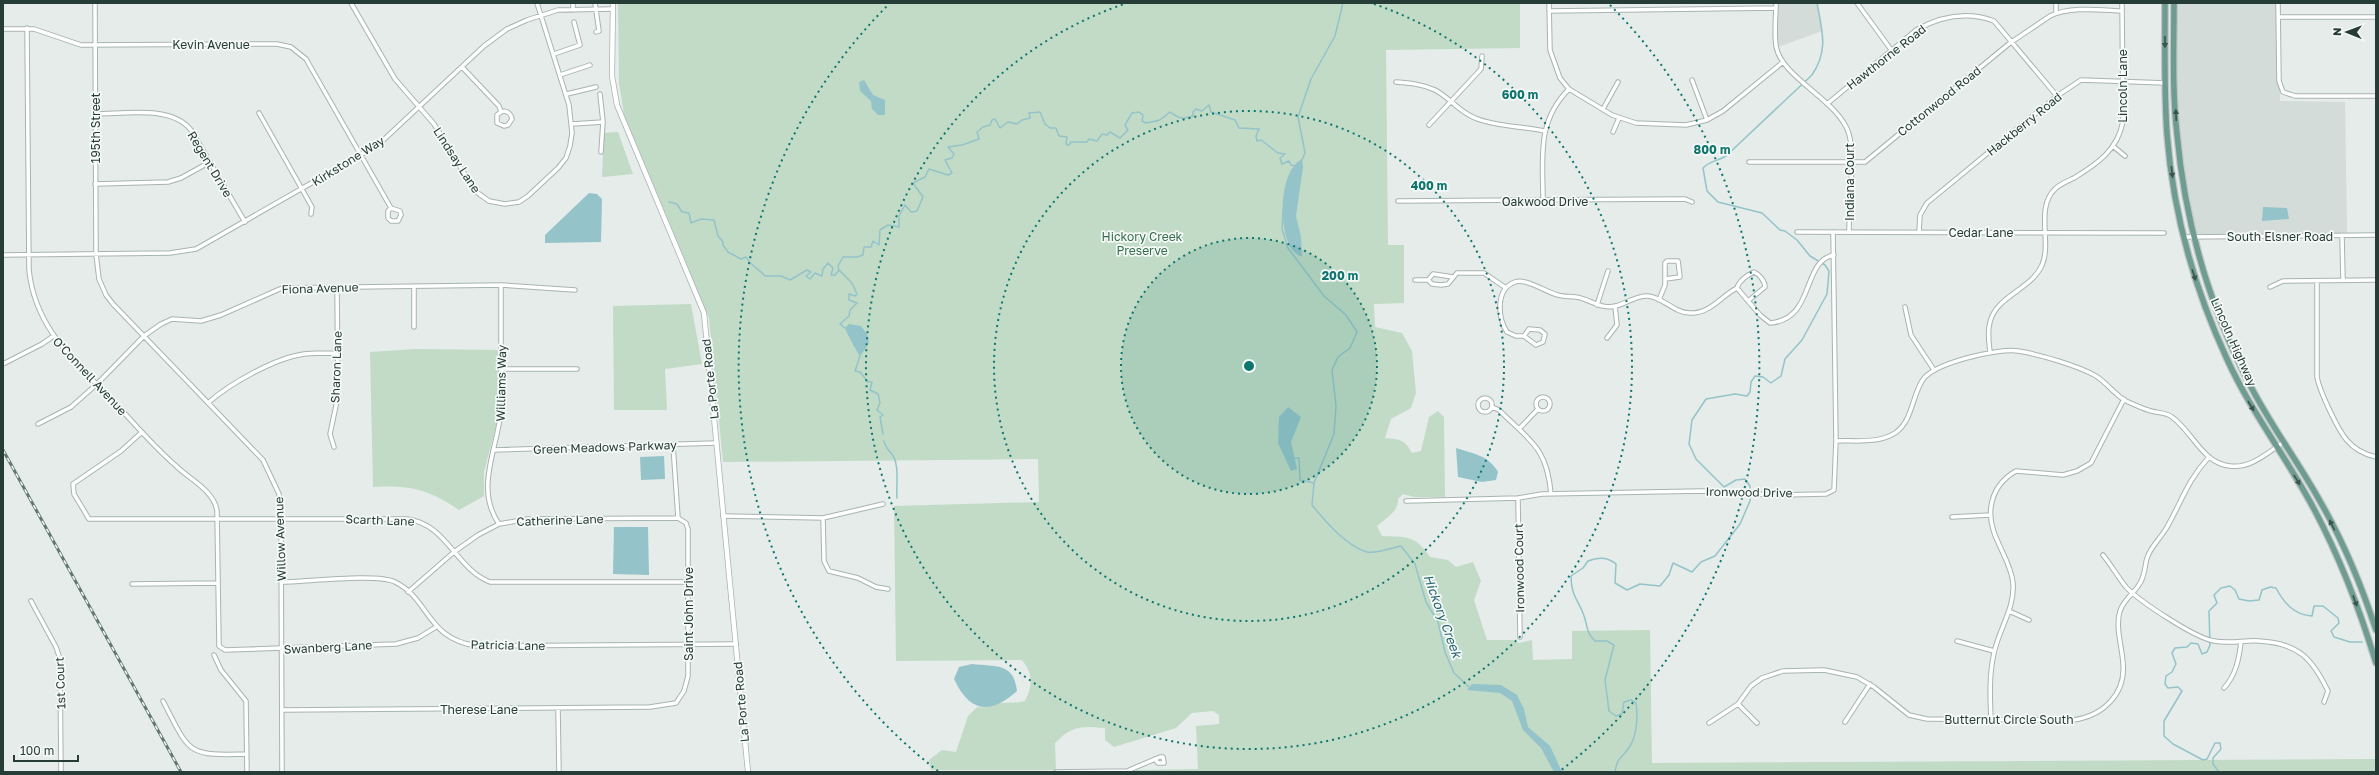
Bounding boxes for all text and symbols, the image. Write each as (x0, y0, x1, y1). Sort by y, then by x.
north arrow (2327, 12, 2367, 52)
street label: Hawthorne Road (1843, 21, 1929, 93)
text: N (2330, 28, 2343, 36)
one-way arrow (2162, 36, 2168, 49)
street label: Kevin Avenue (172, 37, 250, 52)
street label: Lincoln Lane (2115, 49, 2130, 123)
street label: Cottonwood Road (1894, 63, 1984, 139)
text: 600 m (1502, 87, 1538, 102)
street label: Hackberry Road (1983, 89, 2065, 159)
street label: 195th Street (88, 92, 103, 163)
one-way arrow (2172, 109, 2179, 121)
street label: Lindsay Lane (430, 124, 484, 196)
street label: Regent Drive (184, 128, 236, 200)
street label: Kirkstone Way (309, 133, 387, 189)
text: 800 m (1694, 142, 1730, 157)
street label: Indiana Court (1842, 143, 1857, 221)
one-way arrow (2169, 166, 2175, 178)
text: 400 m (1411, 178, 1447, 193)
street label: Oakwood Drive (1502, 194, 1588, 209)
street label: Cedar Lane (1948, 225, 2014, 240)
park label: Hickory Creek Preserve (1102, 229, 1183, 258)
street label: South Elsner Road (2227, 229, 2333, 244)
text: 200 m (1322, 268, 1358, 283)
one-way arrow (2191, 269, 2197, 281)
street label: Fiona Avenue (281, 279, 359, 297)
street label: Lincoln Highway (2208, 295, 2260, 389)
street label: Sharon Lane (327, 331, 345, 403)
street label: O'Connell Avenue (50, 334, 130, 418)
street label: La Porte Road (698, 338, 722, 420)
street label: Williams Way (493, 344, 509, 421)
centre of rings (1242, 359, 1256, 373)
one-way arrow (2248, 400, 2255, 412)
street label: Green Meadows Parkway (533, 437, 677, 457)
one-way arrow (2293, 474, 2300, 486)
street label: Ironwood Drive (1705, 484, 1793, 500)
street label: Willow Avenue (271, 497, 289, 581)
street label: Scarth Lane (345, 511, 415, 529)
street label: Catherine Lane (516, 511, 604, 529)
one-way arrow (2329, 520, 2336, 531)
street label: Ironwood Court (1511, 523, 1527, 613)
street label: Saint John Drive (681, 567, 696, 661)
water label: Hickory Creek (1421, 572, 1466, 661)
one-way arrow (2352, 595, 2358, 607)
street label: Swanberg Lane (283, 637, 373, 657)
street label: Patricia Lane (471, 637, 546, 653)
street label: 1st Court (52, 656, 68, 709)
street label: La Porte Road (730, 661, 752, 743)
street label: Therese Lane (440, 702, 518, 717)
street label: Butternut Circle South (1944, 712, 2074, 727)
scale bar (14, 737, 78, 763)
text: 100 m (20, 743, 54, 758)

